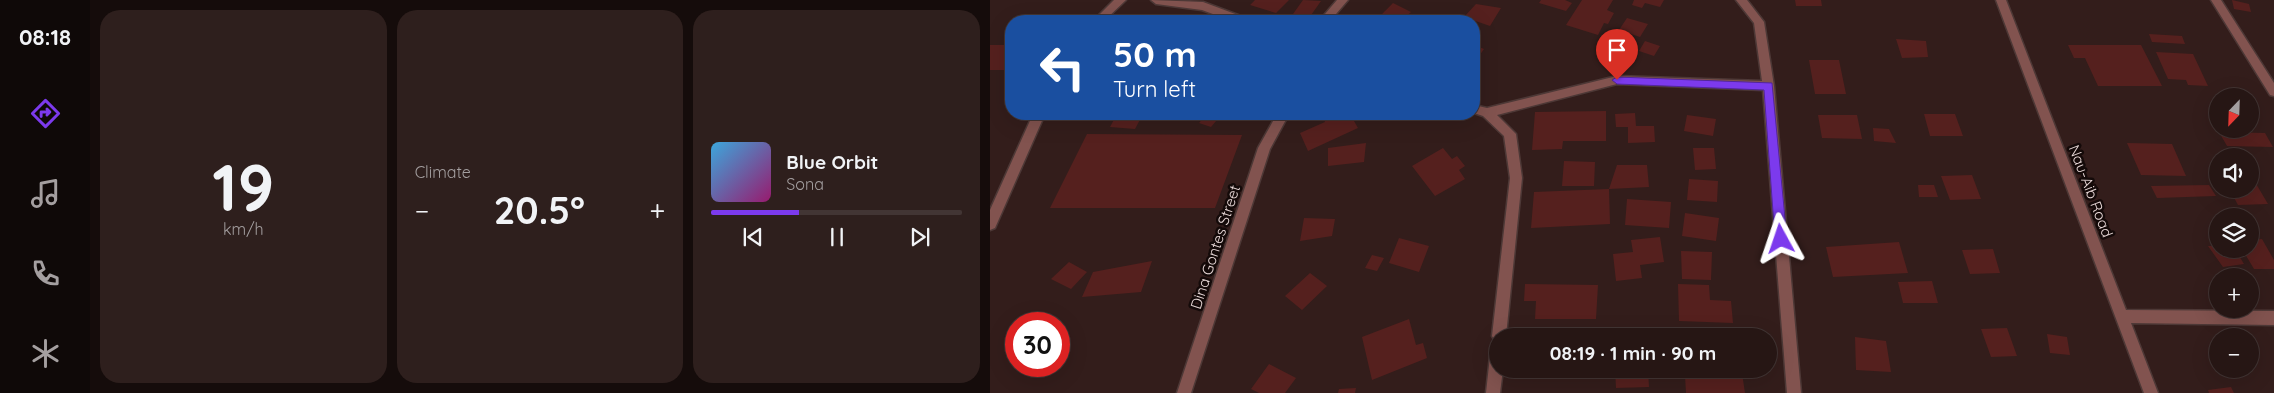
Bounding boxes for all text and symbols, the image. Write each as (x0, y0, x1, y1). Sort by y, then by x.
text: 08:18 (19, 23, 71, 51)
pin (1596, 29, 1638, 80)
text: 50 m (1113, 32, 1197, 76)
icon: left (1030, 35, 1095, 100)
icon: arrive (1603, 36, 1631, 64)
text: Turn left (1113, 75, 1196, 103)
north arrow (2209, 88, 2259, 138)
map controls (2209, 88, 2259, 378)
icon: directions (28, 96, 63, 131)
street label: Nau-Aib Road (2065, 142, 2117, 240)
text: 19 (212, 146, 274, 227)
button: sound (2209, 148, 2259, 198)
text: Blue Orbit (786, 150, 878, 174)
text: Climate (415, 162, 471, 182)
text: Sona (786, 174, 824, 194)
icon: music (28, 176, 63, 211)
street label: Dina Gontes Street (1186, 182, 1244, 312)
text: 20.5° (494, 186, 585, 234)
text: − (415, 193, 429, 228)
text: + (650, 193, 665, 228)
button: layers (2209, 208, 2259, 258)
position arrow (1754, 212, 1806, 264)
text: km/h (223, 219, 264, 239)
icon: previous (739, 223, 767, 251)
icon: pause (823, 223, 851, 251)
icon: next (906, 223, 934, 251)
icon: phone (28, 256, 63, 291)
button: + (2209, 268, 2259, 318)
speed limit sign: 30 (1005, 312, 1070, 377)
button: − (2209, 328, 2259, 378)
icon: climate (28, 336, 63, 371)
text: 08:19 · 1 min · 90 m (1550, 341, 1716, 365)

